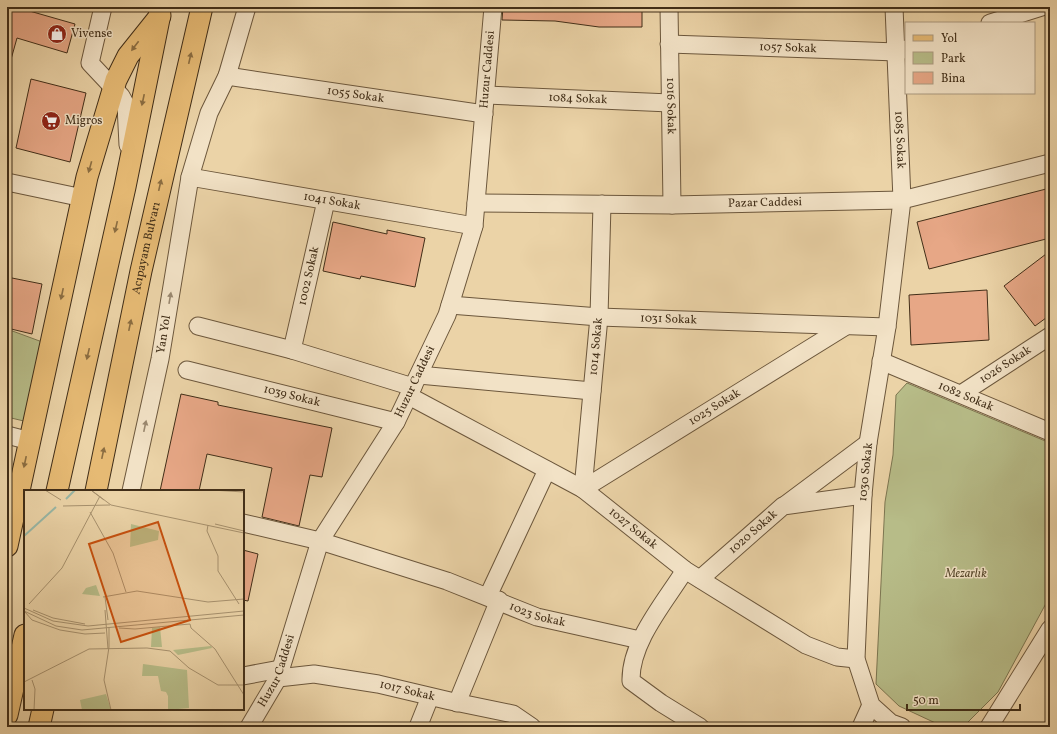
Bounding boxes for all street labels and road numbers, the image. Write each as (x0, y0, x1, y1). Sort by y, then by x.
street label: Huzur Caddesi (476, 30, 499, 109)
street label: 1057 Sokak (759, 39, 818, 57)
street label: 1016 Sokak (662, 77, 679, 135)
street label: 1055 Sokak (326, 83, 386, 107)
street label: 1084 Sokak (548, 90, 608, 108)
street label: 1085 Sokak (890, 111, 909, 170)
street label: 1041 Sokak (302, 189, 362, 214)
street label: Pazar Caddesi (728, 194, 803, 212)
street label: Acıpayam Bulvarı (128, 200, 165, 296)
street label: 1002 Sokak (294, 244, 323, 307)
street label: 1031 Sokak (640, 310, 698, 328)
street label: Yan Yol (153, 314, 175, 355)
street label: 1014 Sokak (586, 317, 607, 376)
street label: 1026 Sokak (976, 342, 1035, 388)
street label: Huzur Caddesi (391, 343, 439, 420)
street label: 1082 Sokak (936, 378, 996, 416)
street label: 1039 Sokak (262, 381, 322, 411)
street label: 1025 Sokak (686, 385, 744, 430)
street label: 1030 Sokak (855, 441, 877, 502)
street label: 1027 Sokak (605, 504, 661, 553)
street label: 1020 Sokak (726, 506, 781, 558)
street label: 1023 Sokak (507, 599, 568, 631)
street label: Huzur Caddesi (254, 632, 299, 710)
street label: 1017 Sokak (378, 677, 437, 705)

